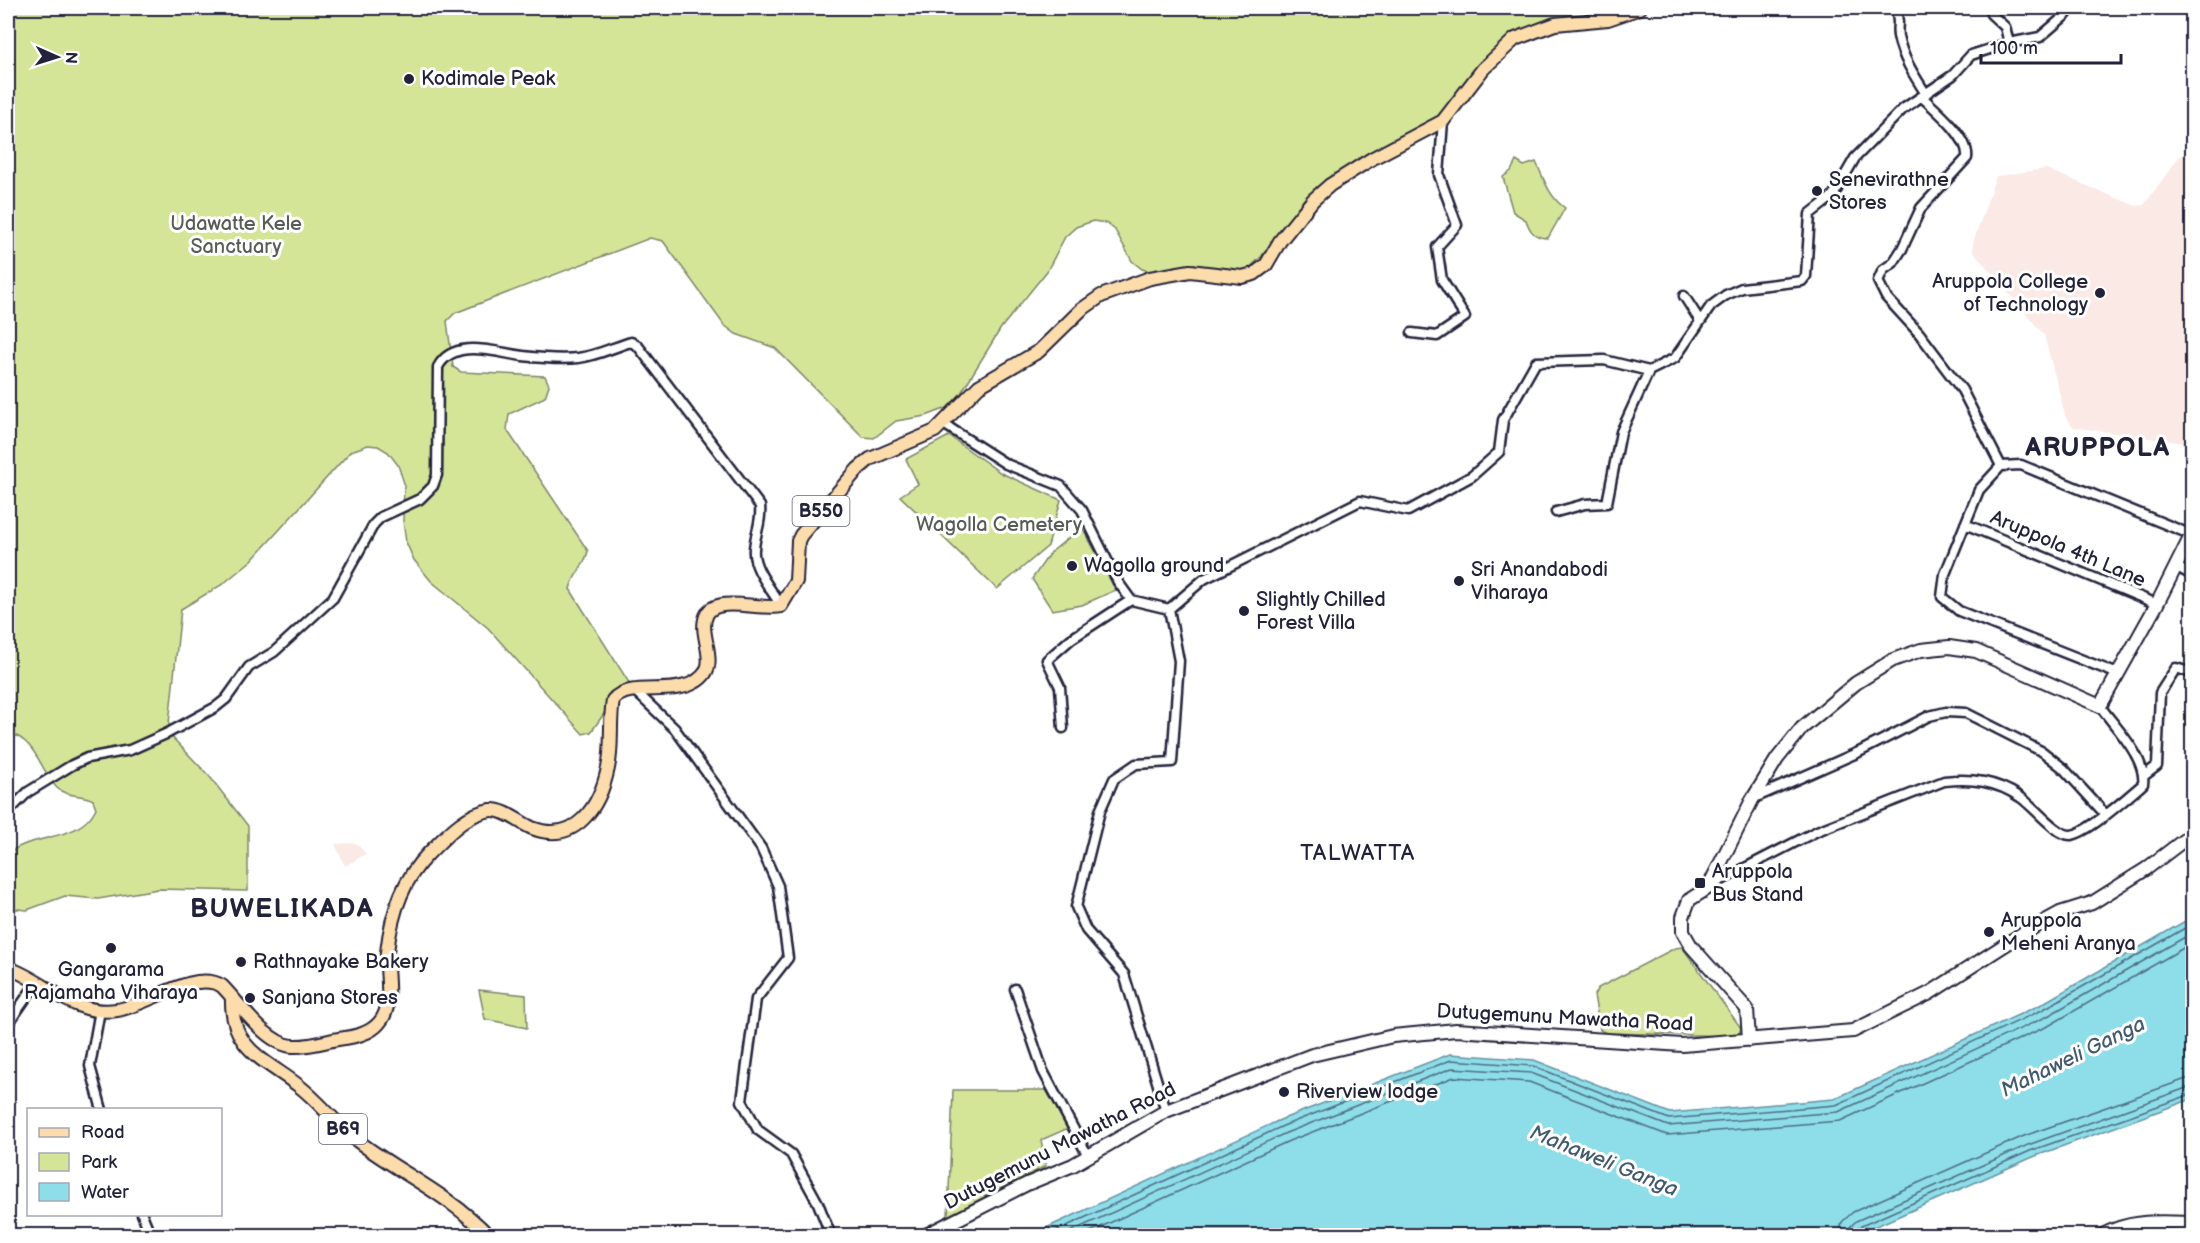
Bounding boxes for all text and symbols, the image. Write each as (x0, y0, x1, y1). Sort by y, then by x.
north arrow (27, 27, 87, 87)
scale bar (1981, 27, 2120, 65)
text: 100 m (1990, 38, 2038, 59)
text: N (61, 51, 80, 64)
place label: Kodimale Peak (421, 67, 556, 91)
marker: Kodimale Peak (402, 72, 416, 86)
place label: Senevirathne Stores (1829, 168, 1949, 215)
marker: Senevirathne Stores (1810, 184, 1824, 198)
park label: Udawatte Kele Sanctuary (170, 212, 302, 259)
place label: Aruppola College of Technology (1932, 270, 2088, 317)
marker: Aruppola College of Technology (2093, 286, 2107, 300)
district label: ARUPPOLA (2024, 433, 2171, 464)
road number: B550 (792, 496, 850, 526)
street label: Aruppola 4th Lane (1987, 505, 2149, 593)
park label: Wagolla Cemetery (916, 513, 1082, 537)
place label: Wagolla ground (1084, 554, 1224, 578)
place label: Sri Anandabodi Viharaya (1471, 558, 1608, 605)
marker: Wagolla ground (1065, 559, 1079, 573)
marker: Sri Anandabodi Viharaya (1452, 574, 1466, 588)
place label: Slightly Chilled Forest Villa (1256, 588, 1386, 635)
marker: Slightly Chilled Forest Villa (1237, 604, 1251, 618)
district label: TALWATTA (1300, 840, 1416, 867)
place label: Aruppola Bus Stand (1712, 860, 1803, 907)
marker: Aruppola Bus Stand (1693, 876, 1707, 890)
district label: BUWELIKADA (190, 894, 374, 925)
place label: Aruppola Meheni Aranya (2001, 909, 2136, 956)
marker: Aruppola Meheni Aranya (1982, 925, 1996, 939)
marker: Gangarama Rajamaha Viharaya (104, 941, 118, 955)
place label: Rathnayake Bakery (253, 950, 428, 974)
marker: Rathnayake Bakery (234, 955, 248, 969)
place label: Gangarama Rajamaha Viharaya (24, 958, 198, 1005)
place label: Sanjana Stores (262, 986, 398, 1010)
marker: Sanjana Stores (243, 991, 257, 1005)
street label: Dutugemunu Mawatha Road (1436, 999, 1694, 1037)
water label: Mahaweli Ganga (1997, 1011, 2149, 1103)
street label: Dutugemunu Mawatha Road (940, 1077, 1180, 1215)
place label: Riverview lodge (1296, 1080, 1438, 1104)
marker: Riverview lodge (1277, 1085, 1291, 1099)
legend (27, 1108, 222, 1216)
road number: B69 (319, 1114, 367, 1144)
water label: Mahaweli Ganga (1526, 1120, 1682, 1202)
text: Road (81, 1122, 125, 1143)
text: Park (81, 1152, 117, 1173)
text: Water (81, 1182, 129, 1203)

